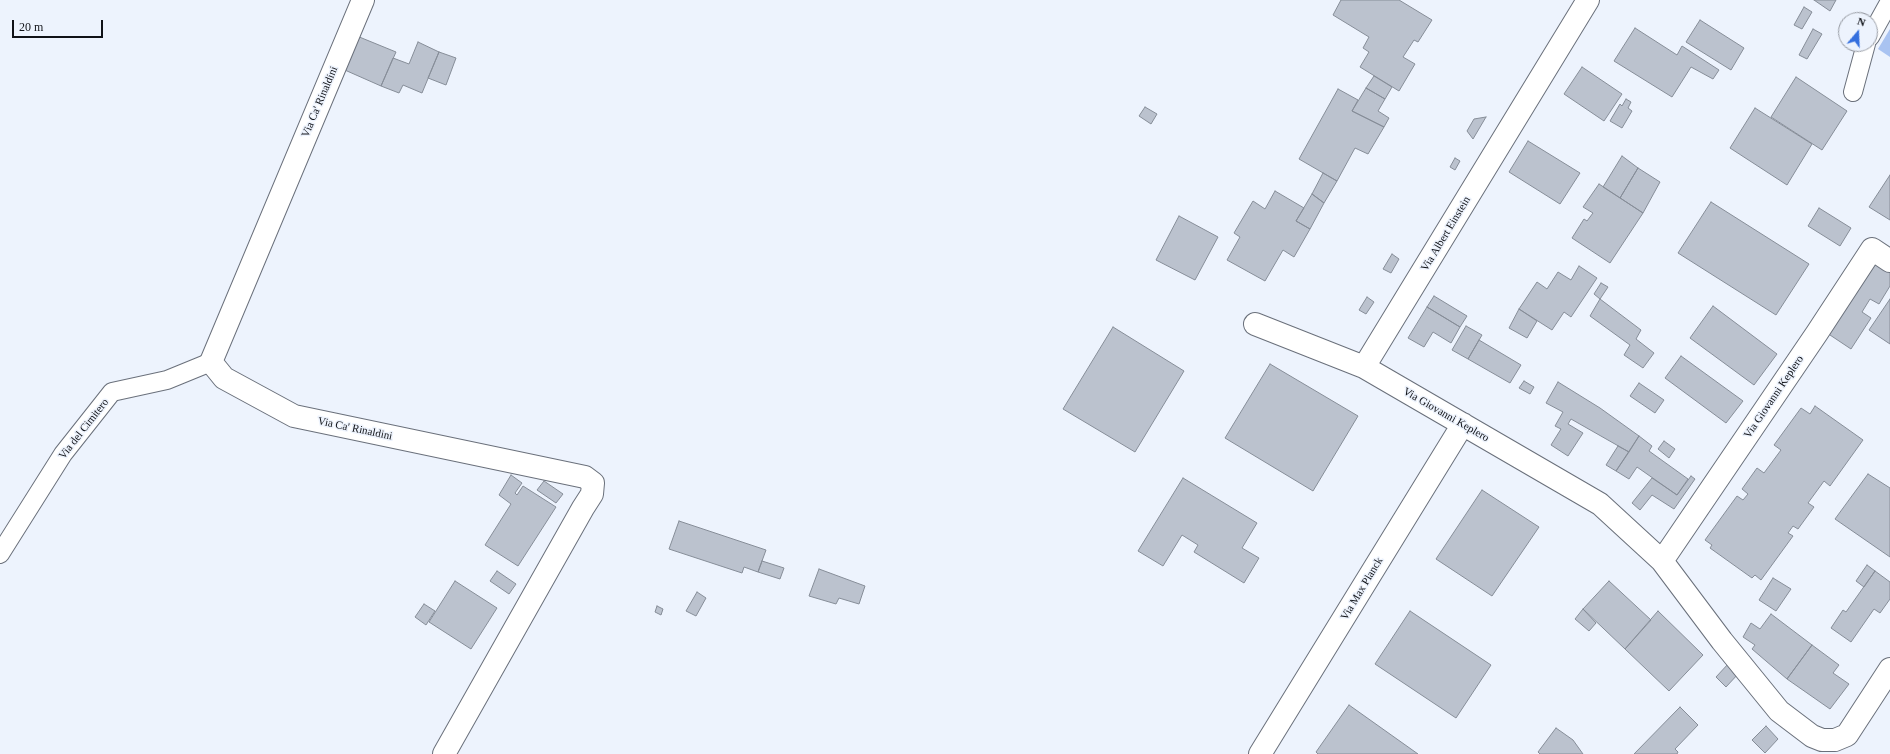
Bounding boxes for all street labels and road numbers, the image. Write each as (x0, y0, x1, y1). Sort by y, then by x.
street label: Via Ca' Rinaldini (299, 65, 341, 139)
street label: Via Albert Einstein (1418, 194, 1474, 274)
street label: Via Giovanni Keplero (1741, 353, 1807, 441)
street label: Via Giovanni Keplero (1401, 385, 1491, 445)
street label: Via del Cimitero (56, 396, 112, 462)
street label: Via Ca' Rinaldini (317, 415, 393, 443)
street label: Via Max Planck (1338, 555, 1386, 623)

